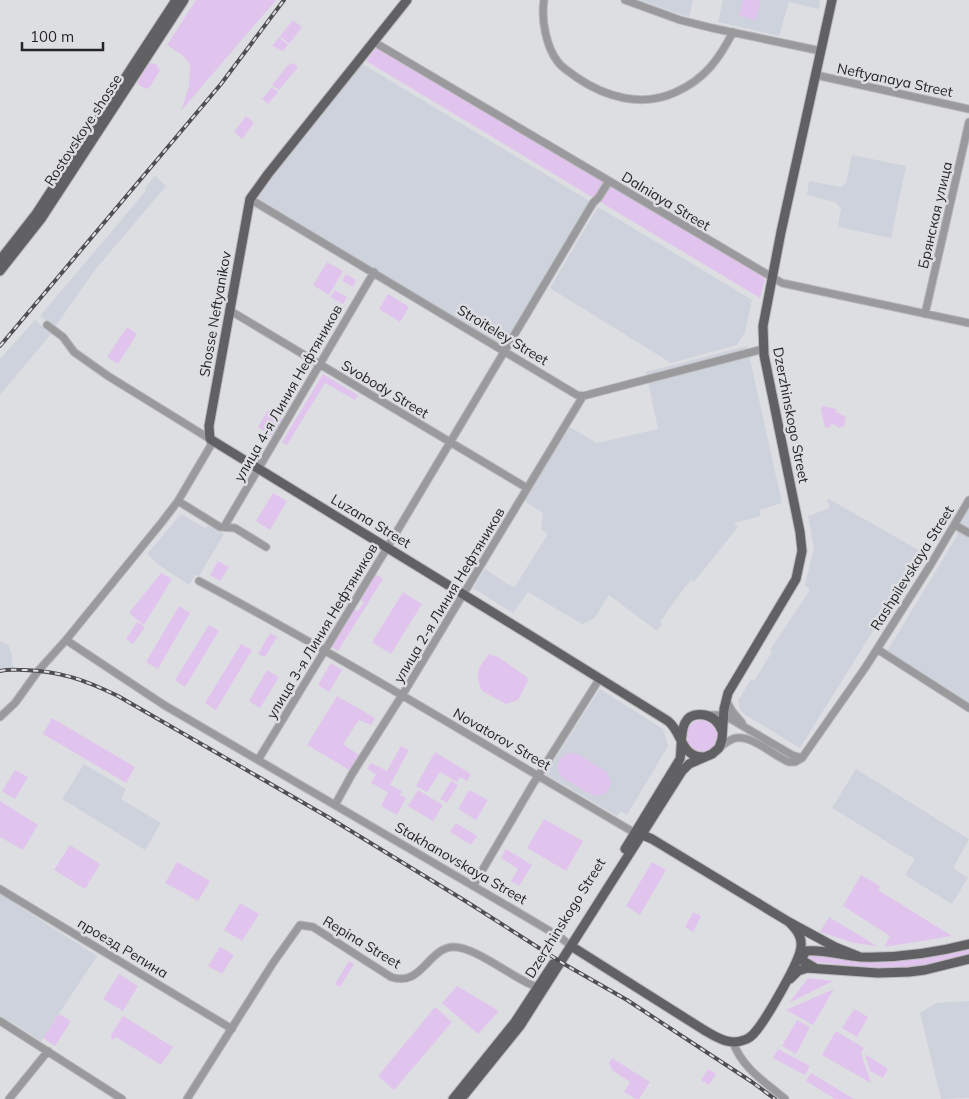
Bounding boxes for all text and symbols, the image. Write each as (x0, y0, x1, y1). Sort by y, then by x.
scale bar (22, 20, 104, 52)
text: 100 m (30, 27, 74, 46)
street label: Neftyanaya Street (836, 59, 955, 101)
street label: Rostovskoye shosse (40, 71, 126, 189)
street label: Брянская улица (914, 160, 956, 270)
street label: Dalniaya Street (618, 168, 714, 235)
street label: Shosse Neftyanikov (195, 249, 235, 378)
street label: улица 4-я Линия Нефтяников (230, 301, 346, 485)
street label: Stroiteley Street (454, 301, 552, 369)
street label: Dzerzhinskogo Street (769, 346, 813, 485)
street label: Svobody Street (338, 356, 432, 422)
street label: Luzana Street (328, 490, 414, 552)
street label: Rashpilevskaya Street (866, 502, 958, 634)
street label: улица 2-я Линия Нефтяников (389, 504, 509, 686)
street label: улица 3-я Линия Нефтяников (262, 540, 382, 722)
street label: Novatorov Street (450, 704, 554, 774)
street label: Stakhanovskaya Street (392, 818, 530, 908)
street label: Dzerzhinskogo Street (521, 855, 609, 981)
street label: Repina Street (320, 912, 404, 972)
street label: проезд Репина (74, 914, 172, 982)

